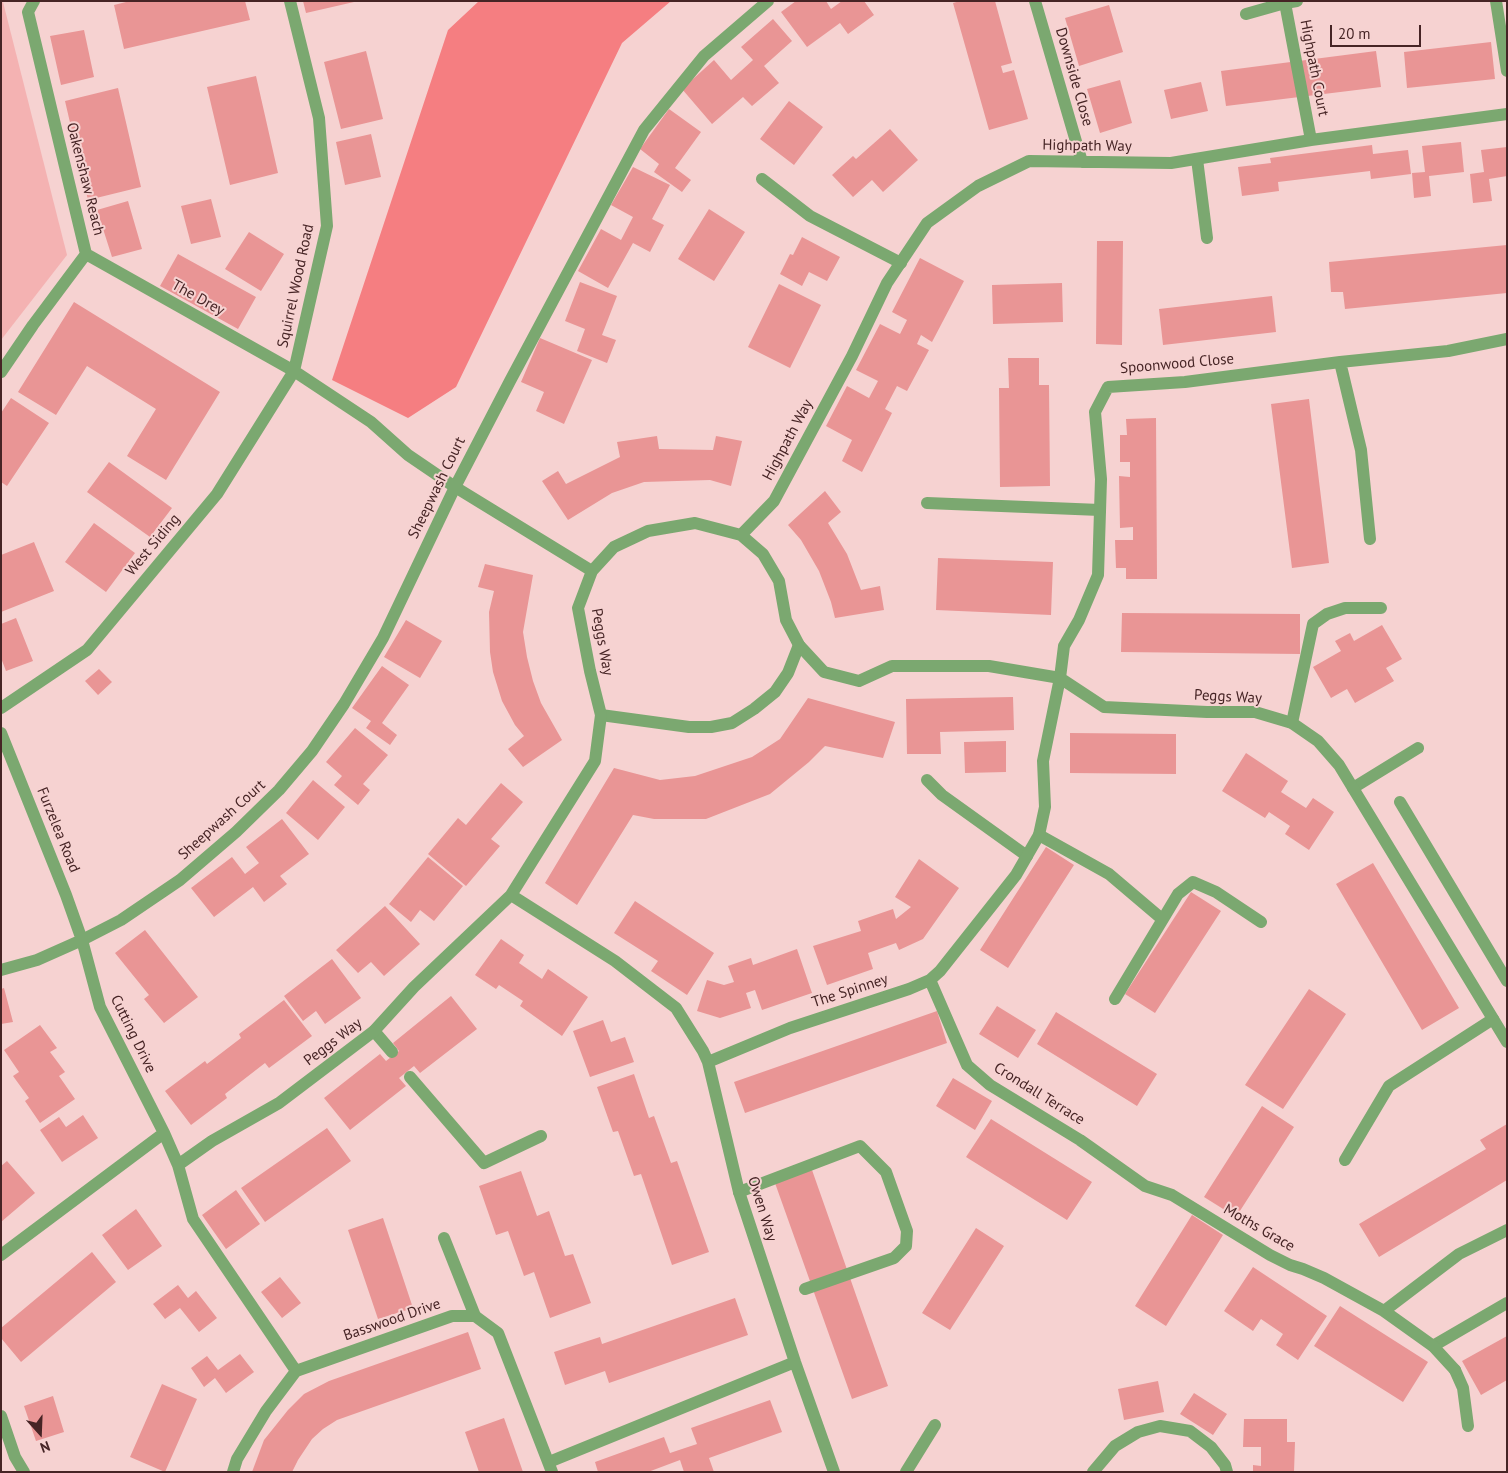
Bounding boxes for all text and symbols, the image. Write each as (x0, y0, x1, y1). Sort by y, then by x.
scale bar (1333, 15, 1424, 47)
street label: Highpath Court (1296, 18, 1332, 118)
text: 20 m (1338, 24, 1371, 43)
street label: Downside Close (1051, 26, 1097, 128)
street label: Oakenshaw Reach (62, 121, 108, 237)
street label: Highpath Way (1042, 136, 1132, 156)
street label: Squirrel Wood Road (274, 222, 318, 350)
street label: The Drey (169, 276, 227, 320)
street label: Spoonwood Close (1119, 350, 1235, 378)
street label: Highpath Way (759, 396, 817, 484)
street label: Sheepwash Court (405, 434, 469, 542)
street label: West Siding (122, 510, 184, 580)
street label: Peggs Way (587, 607, 617, 677)
street label: Peggs Way (1194, 686, 1262, 708)
street label: Sheepwash Court (175, 776, 269, 864)
street label: Furzelea Road (33, 785, 83, 875)
street label: The Spinney (810, 970, 890, 1012)
street label: Cutting Drive (106, 992, 160, 1076)
street label: Peggs Way (300, 1014, 366, 1070)
street label: Crondall Terrace (990, 1059, 1088, 1129)
street label: Owen Way (744, 1174, 780, 1244)
street label: Moths Grace (1220, 1200, 1298, 1256)
street label: Basswood Drive (341, 1295, 443, 1345)
north arrow (15, 1408, 65, 1458)
text: N (38, 1437, 53, 1457)

